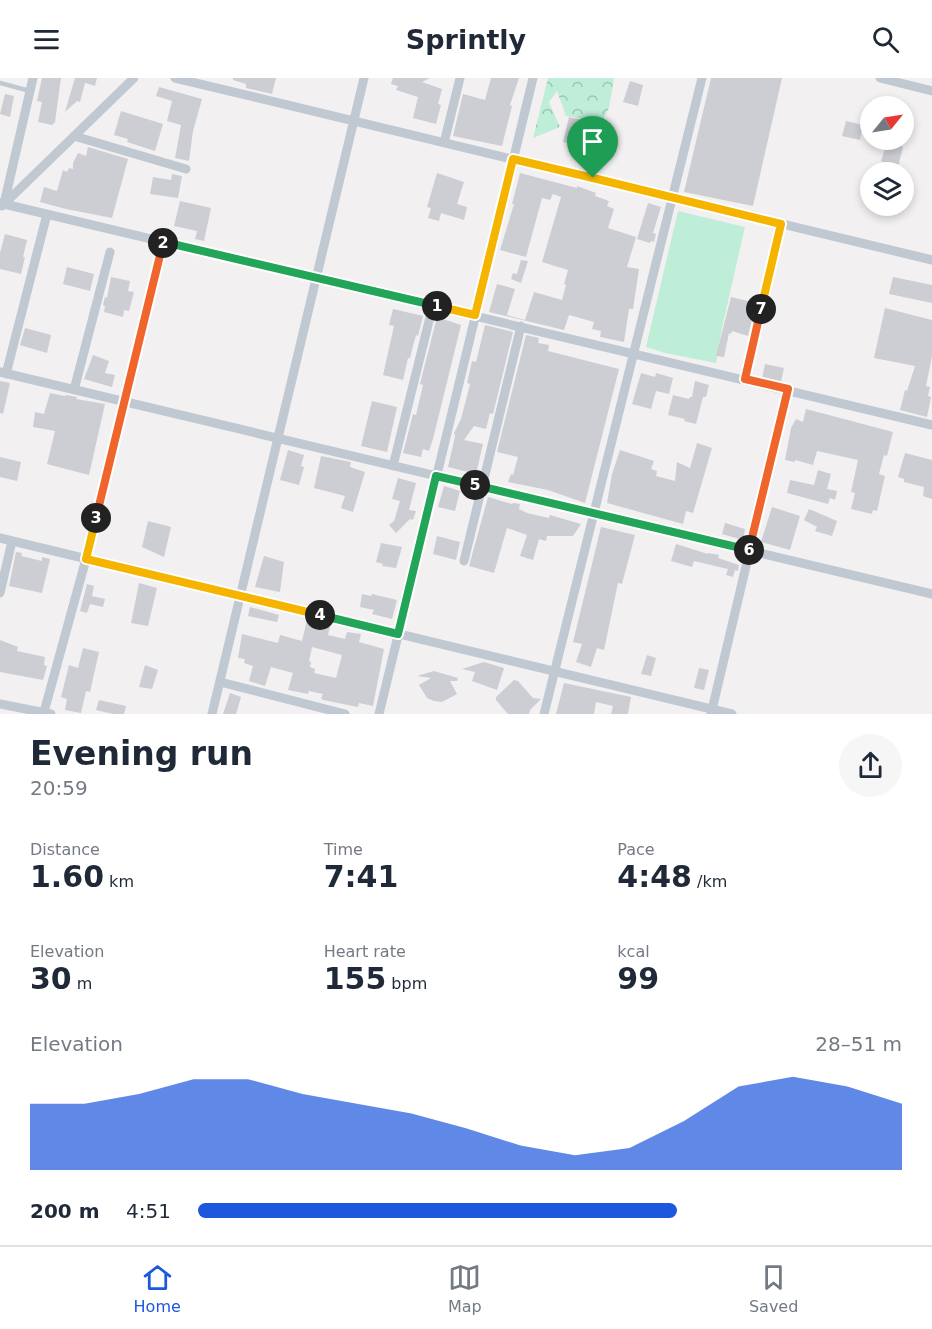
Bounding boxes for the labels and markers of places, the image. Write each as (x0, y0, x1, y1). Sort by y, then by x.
pin (567, 116, 618, 178)
pin: 2 (148, 228, 178, 258)
pin: 1 (422, 291, 452, 321)
pin: 7 (746, 294, 776, 324)
pin: 5 (460, 470, 490, 500)
pin: 3 (81, 503, 111, 533)
pin: 6 (734, 535, 764, 565)
pin: 4 (305, 600, 335, 630)

